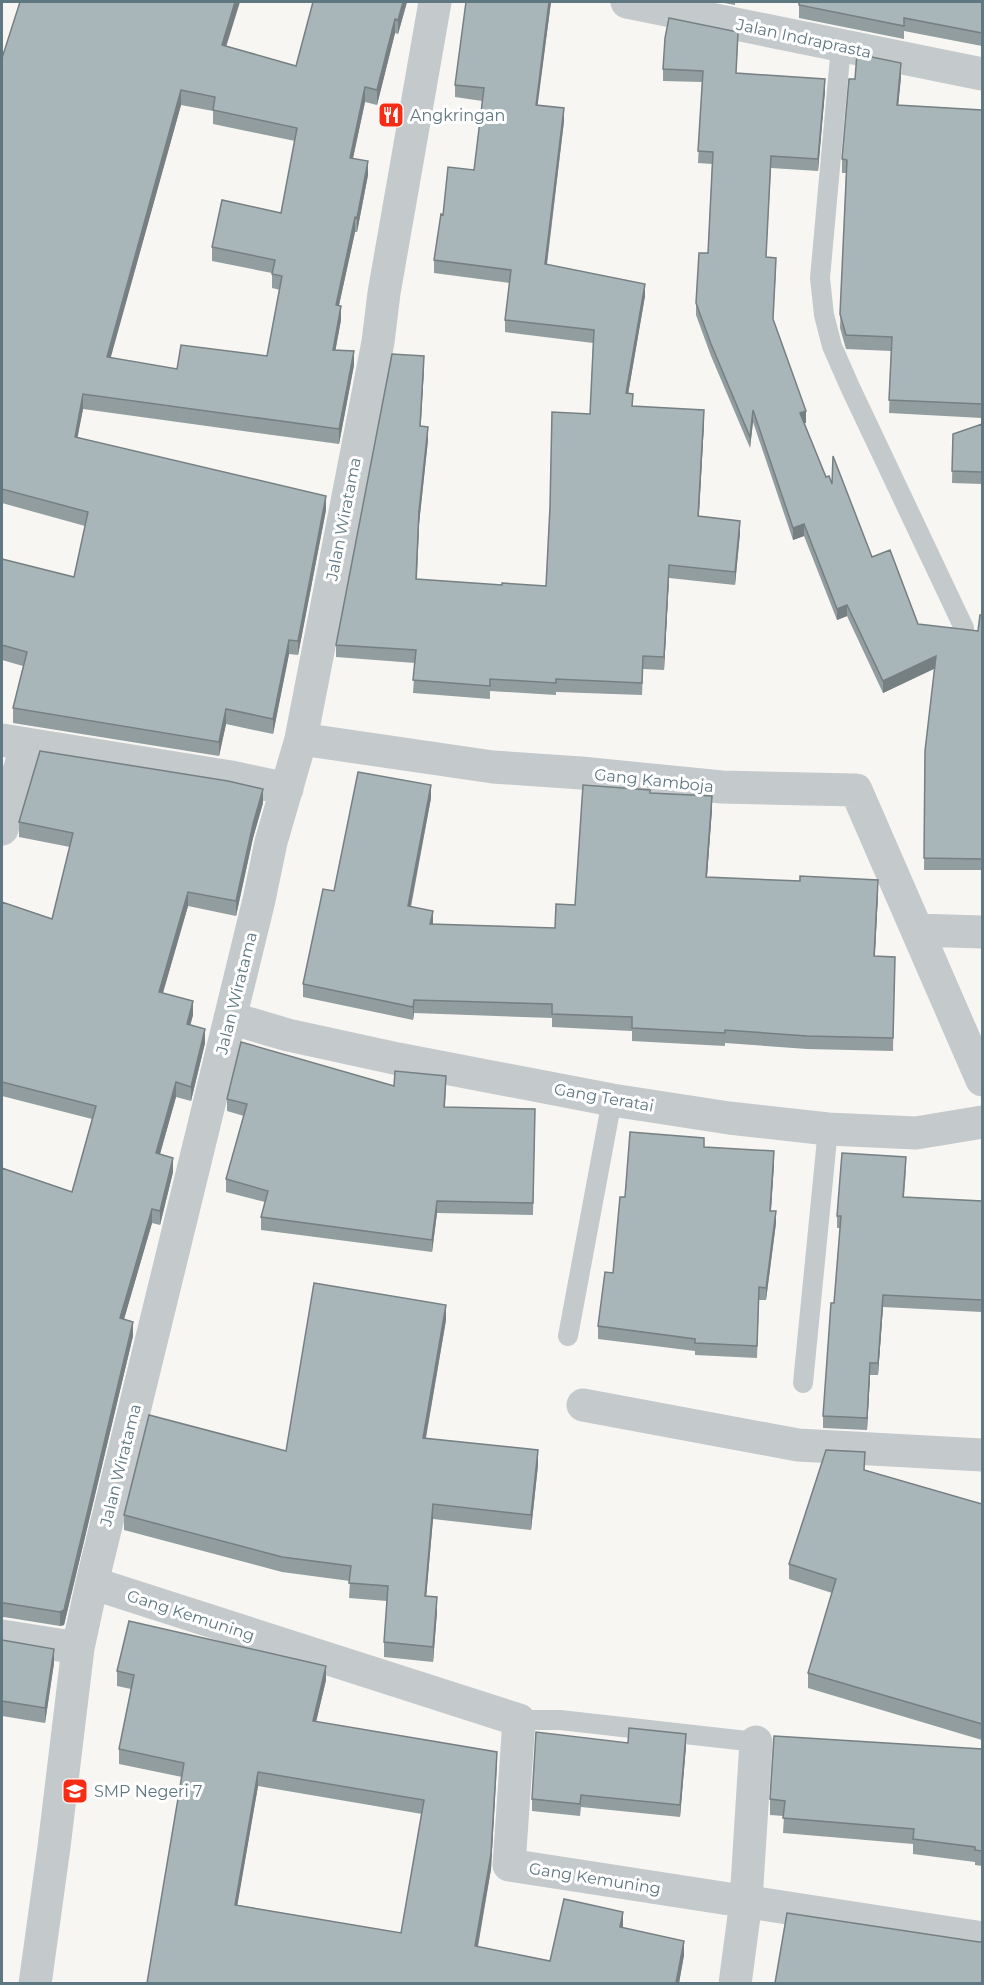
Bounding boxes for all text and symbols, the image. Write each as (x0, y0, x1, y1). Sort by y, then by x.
street label: Jalan Indraprasta (734, 15, 873, 62)
restaurant icon: Angkringan (376, 100, 406, 130)
place label: Angkringan (410, 106, 505, 125)
street label: Jalan Wiratama (322, 456, 365, 583)
street label: Gang Kamboja (593, 765, 715, 796)
street label: Jalan Wiratama (212, 930, 261, 1057)
street label: Gang Teratai (553, 1079, 655, 1116)
street label: Jalan Wiratama (96, 1402, 145, 1529)
street label: Gang Kemuning (125, 1586, 257, 1645)
school or university icon: SMP Negeri 7 (60, 1776, 90, 1806)
place label: SMP Negeri 7 (94, 1782, 202, 1801)
street label: Gang Kemuning (528, 1859, 662, 1898)

